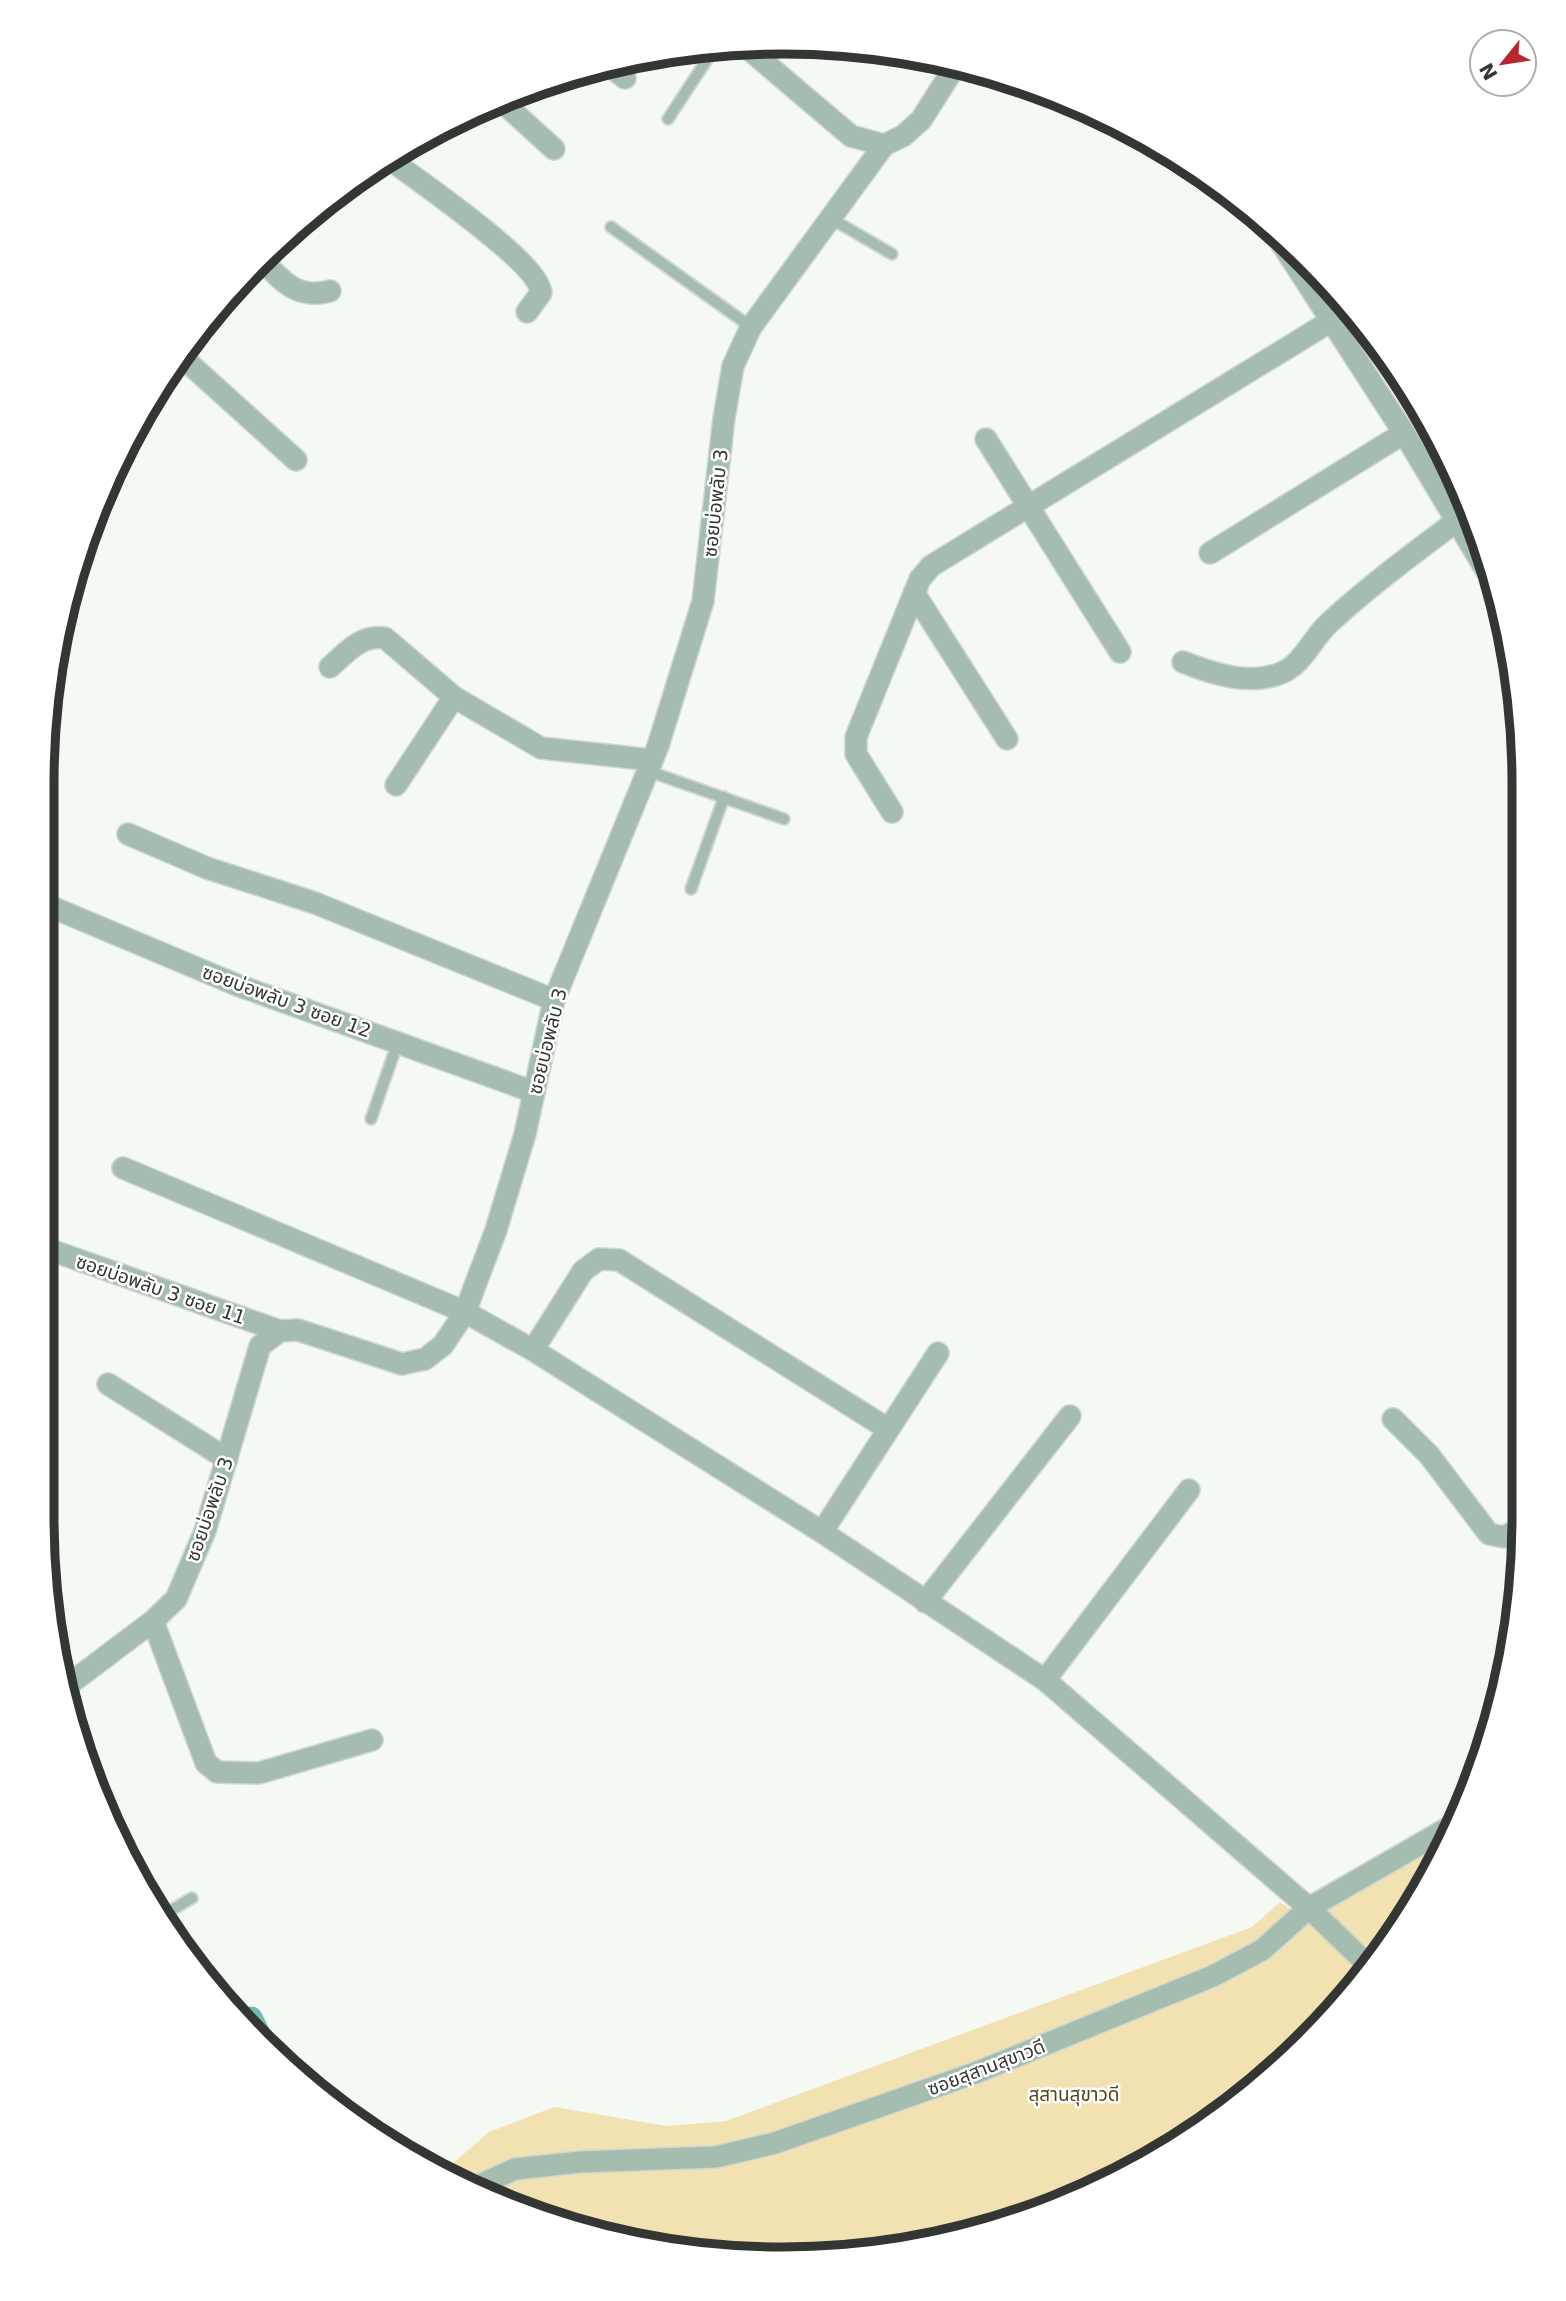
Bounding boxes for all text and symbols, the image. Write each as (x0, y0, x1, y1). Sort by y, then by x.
north arrow (1468, 28, 1538, 98)
text: N (1475, 59, 1502, 84)
street label: ซอยบ่อพลับ 3 (698, 448, 732, 558)
street label: ซอยบ่อพลับ 3 ซอย 12 (200, 960, 374, 1042)
street label: ซอยบ่อพลับ 3 (523, 986, 571, 1096)
street label: ซอยบ่อพลับ 3 ซอย 11 (73, 1250, 249, 1328)
street label: ซอยบ่อพลับ 3 (181, 1454, 237, 1564)
street label: ซอยสุสานสุขาวดี (924, 2035, 1048, 2100)
park label: สุสานสุขาวดี (1028, 2083, 1120, 2106)

